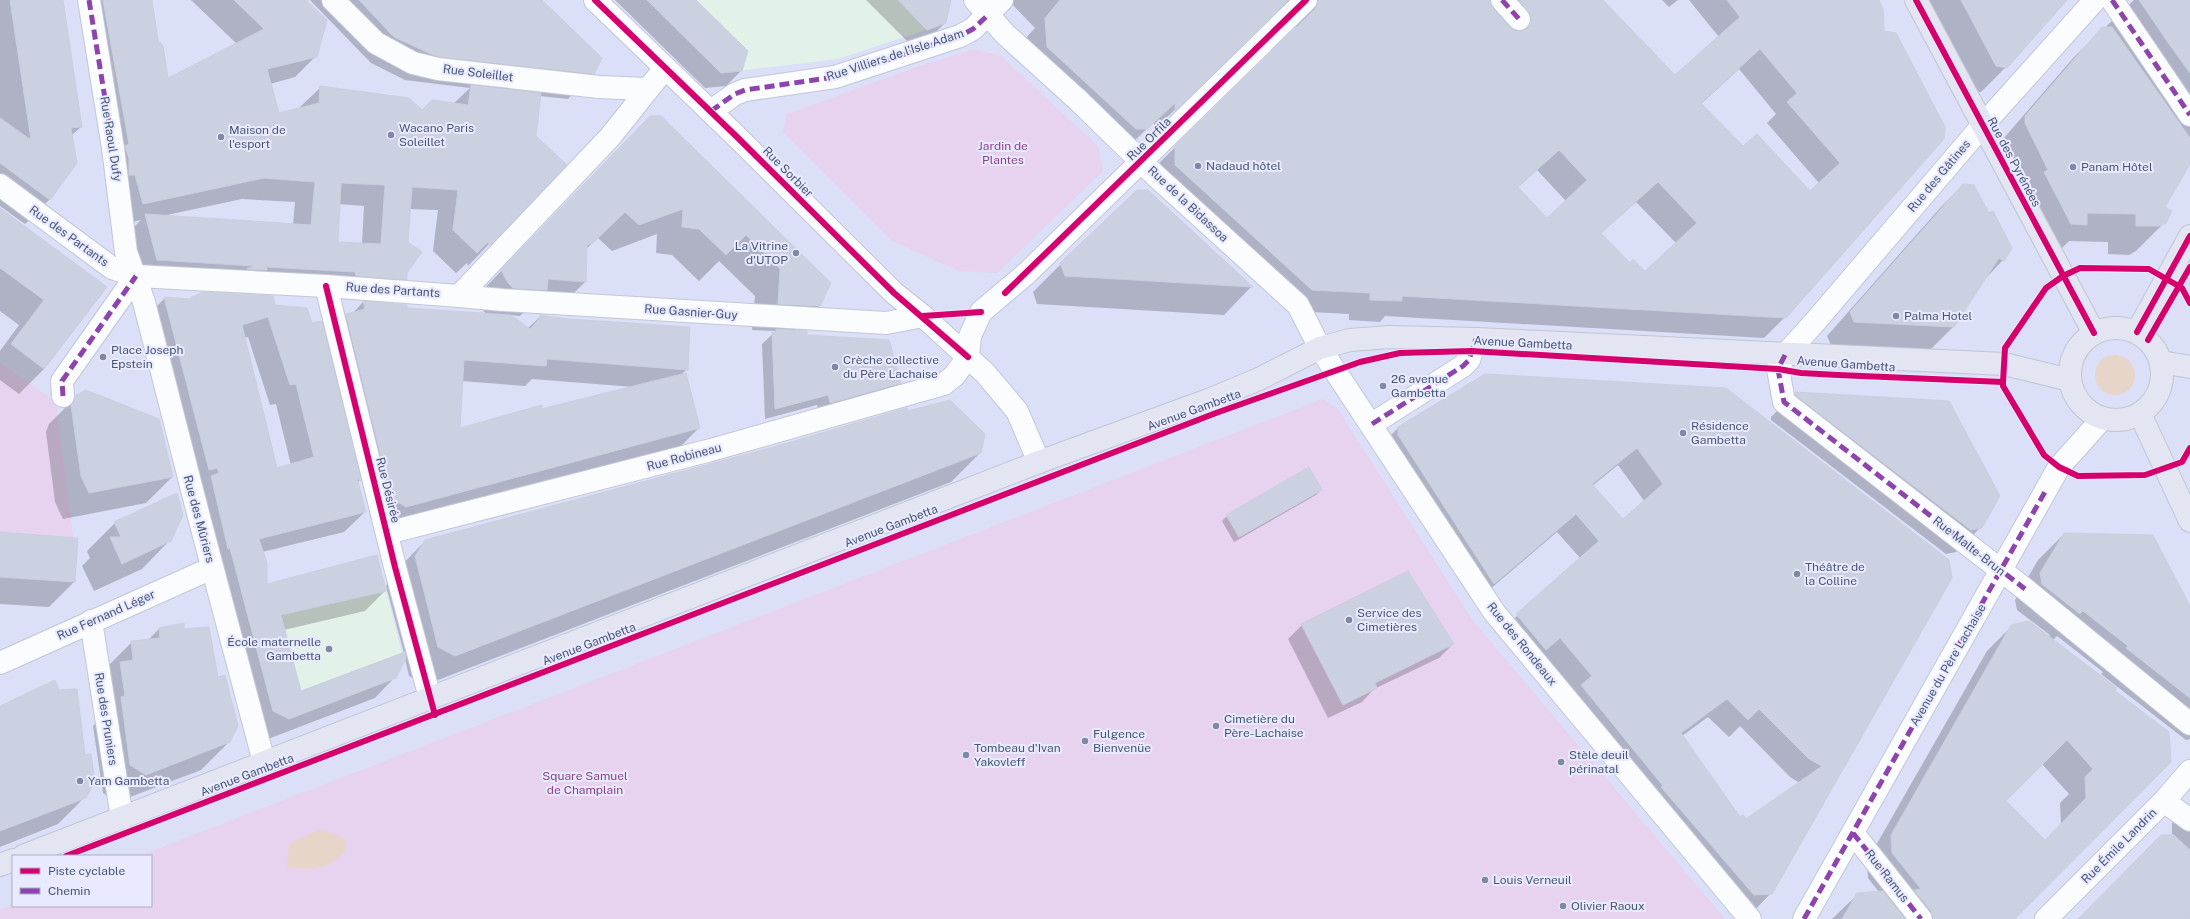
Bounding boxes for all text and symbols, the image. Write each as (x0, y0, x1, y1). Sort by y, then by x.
street label: Rue Villiers de l'Isle Adam (825, 26, 965, 84)
street label: Rue Soleillet (442, 62, 514, 84)
street label: Rue Raoul Dufy (97, 95, 125, 183)
street label: Rue Orfila (1124, 115, 1174, 163)
street label: Rue des Pyrénées (1984, 115, 2044, 209)
place label: Wacano Paris Soleillet (399, 121, 474, 149)
place label: Maison de l'esport (229, 123, 286, 151)
marker: Wacano Paris Soleillet (386, 130, 396, 140)
marker: Maison de l'esport (216, 132, 226, 142)
street label: Rue des Gâtines (1905, 137, 1973, 215)
park label: Jardin de Plantes (978, 139, 1028, 167)
street label: Rue Sorbier (760, 144, 816, 200)
place label: Nadaud hôtel (1206, 159, 1281, 173)
place label: Panam Hôtel (2081, 160, 2153, 174)
marker: Nadaud hôtel (1193, 161, 1203, 171)
marker: Panam Hôtel (2068, 162, 2078, 172)
street label: Rue de la Bidassoa (1145, 163, 1231, 245)
street label: Rue des Partants (27, 203, 111, 269)
place label: La Vitrine d'UTOP (735, 239, 788, 267)
marker: La Vitrine d'UTOP (791, 248, 801, 258)
street label: Rue des Partants (345, 280, 441, 300)
street label: Rue Gasnier-Guy (644, 302, 739, 322)
place label: Palma Hotel (1904, 309, 1973, 323)
marker: Palma Hotel (1891, 311, 1901, 321)
street label: Avenue Gambetta (1473, 333, 1573, 353)
place label: Place Joseph Epstein (111, 343, 183, 371)
marker: Place Joseph Epstein (98, 352, 108, 362)
place label: Crèche collective du Père Lachaise (843, 353, 939, 381)
street label: Avenue Gambetta (1796, 354, 1896, 374)
marker: Crèche collective du Père Lachaise (830, 362, 840, 372)
place label: 26 avenue Gambetta (1391, 372, 1449, 400)
marker: 26 avenue Gambetta (1378, 381, 1388, 391)
street label: Avenue Gambetta (1145, 387, 1243, 433)
place label: Résidence Gambetta (1691, 419, 1749, 447)
marker: Résidence Gambetta (1678, 428, 1688, 438)
street label: Rue Robineau (645, 440, 723, 474)
street label: Rue Désirée (373, 456, 403, 524)
street label: Rue des Mûriers (181, 474, 217, 564)
street label: Avenue Gambetta (842, 502, 940, 550)
street label: Rue Malte-Brun (1930, 513, 2008, 579)
place label: Théâtre de la Colline (1805, 560, 1865, 588)
marker: Théâtre de la Colline (1792, 569, 1802, 579)
street label: Rue Fernand Léger (55, 587, 157, 643)
street label: Rue des Rondeaux (1484, 599, 1560, 689)
street label: Avenue du Père Lachaise (1907, 601, 1989, 729)
place label: Service des Cimetières (1357, 606, 1422, 634)
marker: Service des Cimetières (1344, 615, 1354, 625)
street label: Avenue Gambetta (540, 620, 638, 668)
place label: École maternelle Gambetta (227, 635, 321, 663)
marker: École maternelle Gambetta (324, 644, 334, 654)
street label: Rue des Pruniers (92, 671, 120, 767)
place label: Cimetière du Père-Lachaise (1224, 712, 1304, 740)
marker: Cimetière du Père-Lachaise (1211, 721, 1221, 731)
place label: Fulgence Bienvenüe (1093, 727, 1151, 755)
marker: Fulgence Bienvenüe (1080, 736, 1090, 746)
place label: Tombeau d'Ivan Yakovleff (974, 741, 1061, 769)
place label: Stèle deuil périnatal (1569, 748, 1629, 776)
marker: Tombeau d'Ivan Yakovleff (961, 750, 971, 760)
street label: Avenue Gambetta (198, 751, 296, 799)
marker: Stèle deuil périnatal (1556, 757, 1566, 767)
park label: Square Samuel de Champlain (542, 769, 628, 797)
place label: Yam Gambetta (88, 774, 169, 788)
marker: Yam Gambetta (75, 776, 85, 786)
street label: Rue Émile Landrin (2079, 805, 2160, 886)
street label: Rue Ramus (1862, 847, 1912, 905)
legend (12, 855, 152, 907)
text: Piste cyclable (48, 864, 125, 878)
place label: Louis Verneuil (1493, 873, 1572, 887)
marker: Louis Verneuil (1480, 875, 1490, 885)
text: Chemin (48, 884, 90, 898)
place label: Olivier Raoux (1571, 899, 1645, 913)
marker: Olivier Raoux (1558, 901, 1568, 911)

